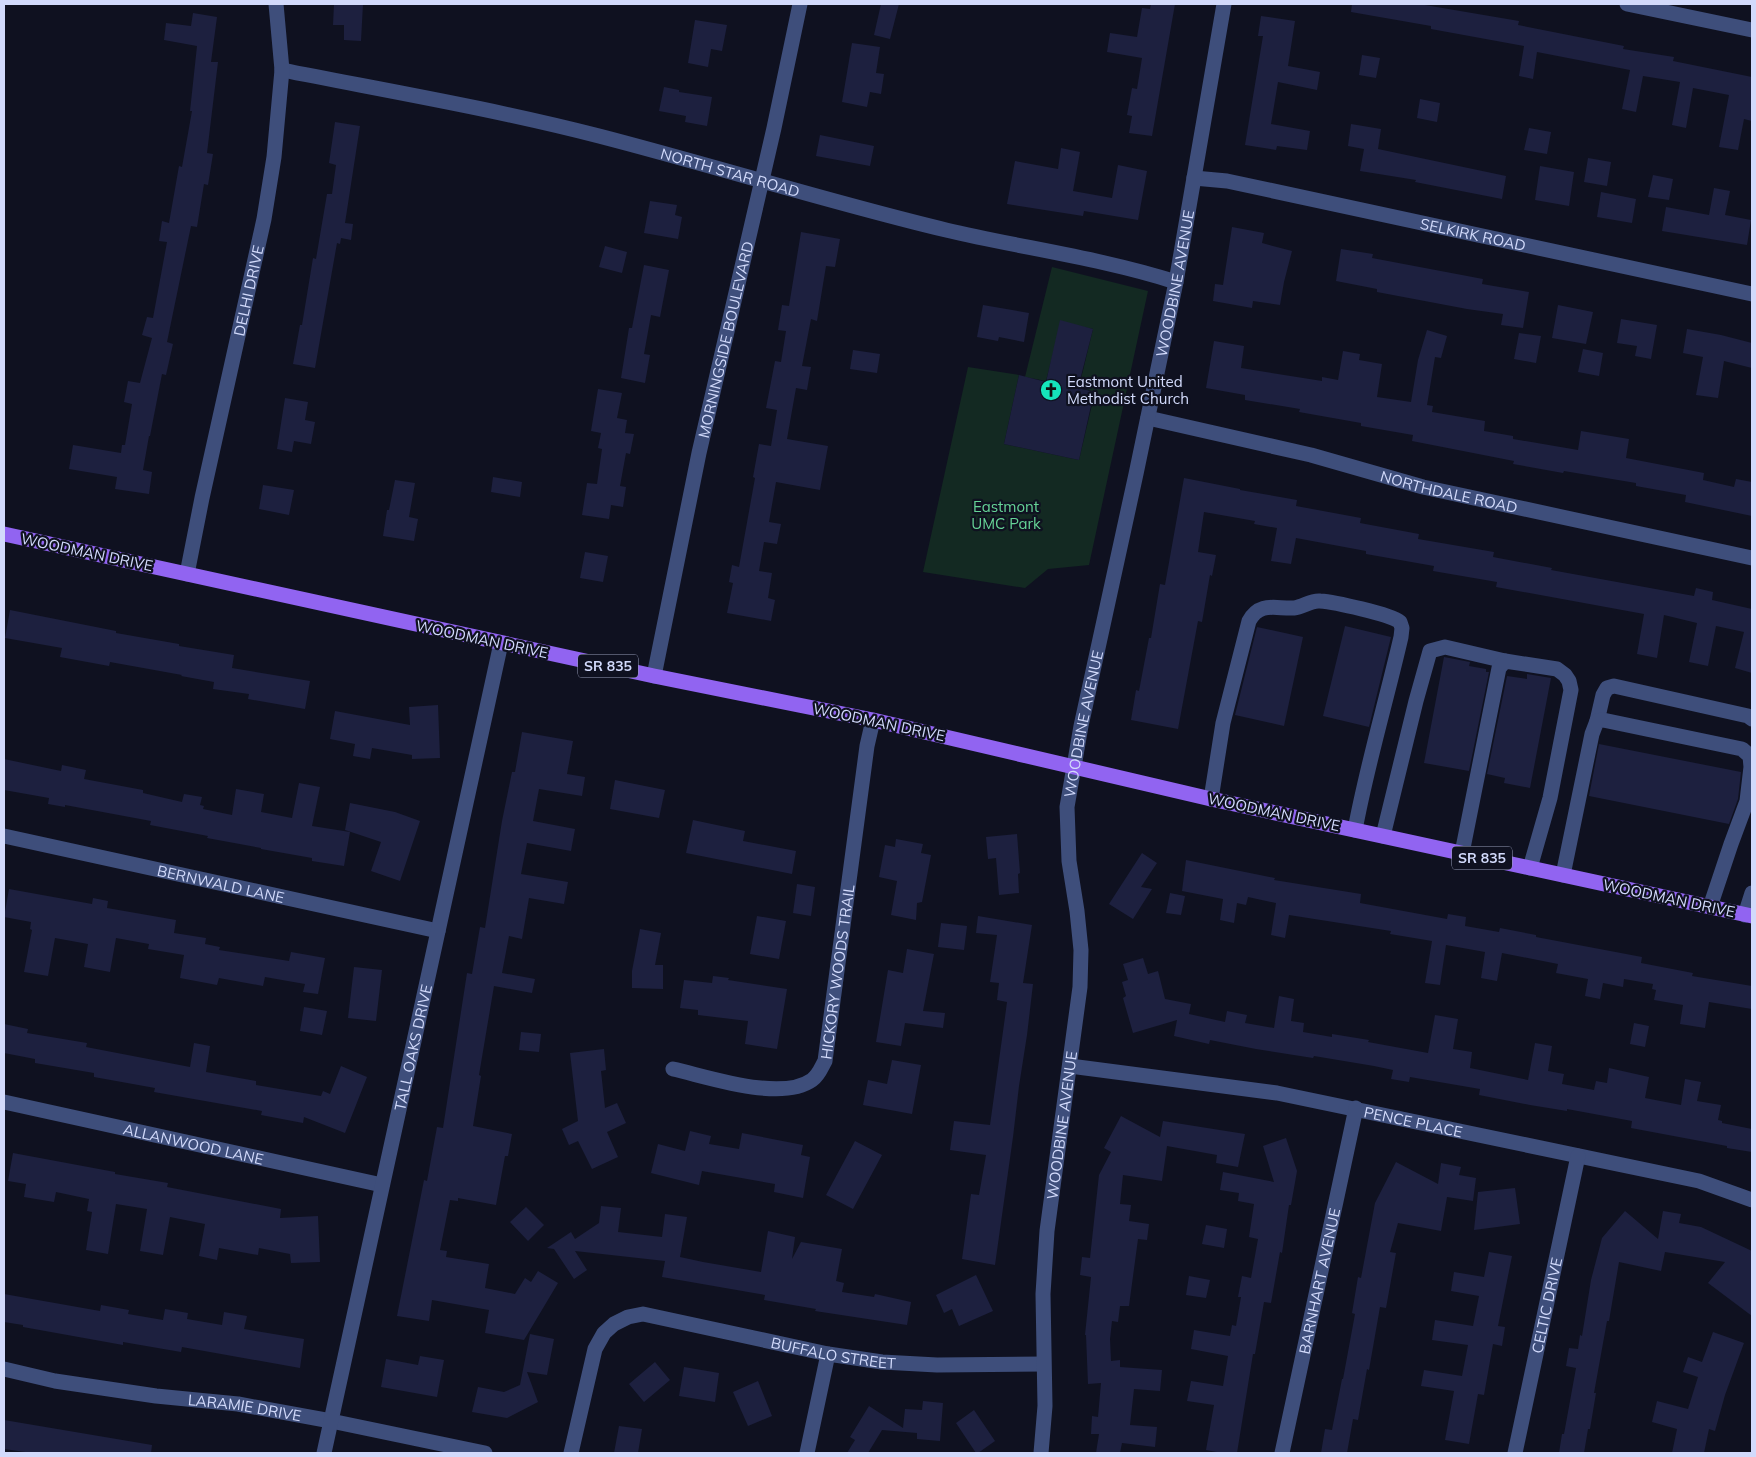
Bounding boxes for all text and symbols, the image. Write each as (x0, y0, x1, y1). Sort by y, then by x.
street label: NORTH STAR ROAD (659, 143, 802, 201)
street label: WOODBINE AVENUE (1151, 208, 1198, 359)
street label: SELKIRK ROAD (1419, 213, 1528, 255)
street label: MORNINGSIDE BOULEVARD (693, 239, 757, 440)
street label: DELHI DRIVE (229, 243, 267, 338)
place label: Eastmont United Methodist Church (1067, 372, 1189, 408)
church icon: Eastmont United Methodist Church (1039, 378, 1063, 402)
street label: NORTHDALE ROAD (1378, 466, 1519, 517)
park label: Eastmont UMC Park (971, 497, 1041, 533)
street label: WOODMAN DRIVE (19, 529, 155, 575)
street label: WOODMAN DRIVE (414, 616, 550, 662)
street label: WOODBINE AVENUE (1059, 648, 1107, 799)
road number: SR 835 (578, 654, 638, 678)
street label: WOODMAN DRIVE (811, 699, 947, 745)
street label: WOODMAN DRIVE (1206, 789, 1342, 835)
road number: SR 835 (1452, 846, 1512, 870)
street label: BERNWALD LANE (155, 860, 286, 907)
street label: WOODMAN DRIVE (1601, 875, 1737, 921)
street label: HICKORY WOODS TRAIL (816, 883, 858, 1060)
street label: TALL OAKS DRIVE (390, 982, 436, 1113)
street label: WOODBINE AVENUE (1042, 1050, 1081, 1201)
street label: PENCE PLACE (1362, 1102, 1465, 1141)
street label: ALLANWOOD LANE (122, 1119, 266, 1168)
street label: BARNHART AVENUE (1294, 1206, 1344, 1356)
street label: CELTIC DRIVE (1527, 1256, 1566, 1355)
street label: BUFFALO STREET (769, 1332, 896, 1372)
street label: LARAMIE DRIVE (187, 1390, 303, 1425)

